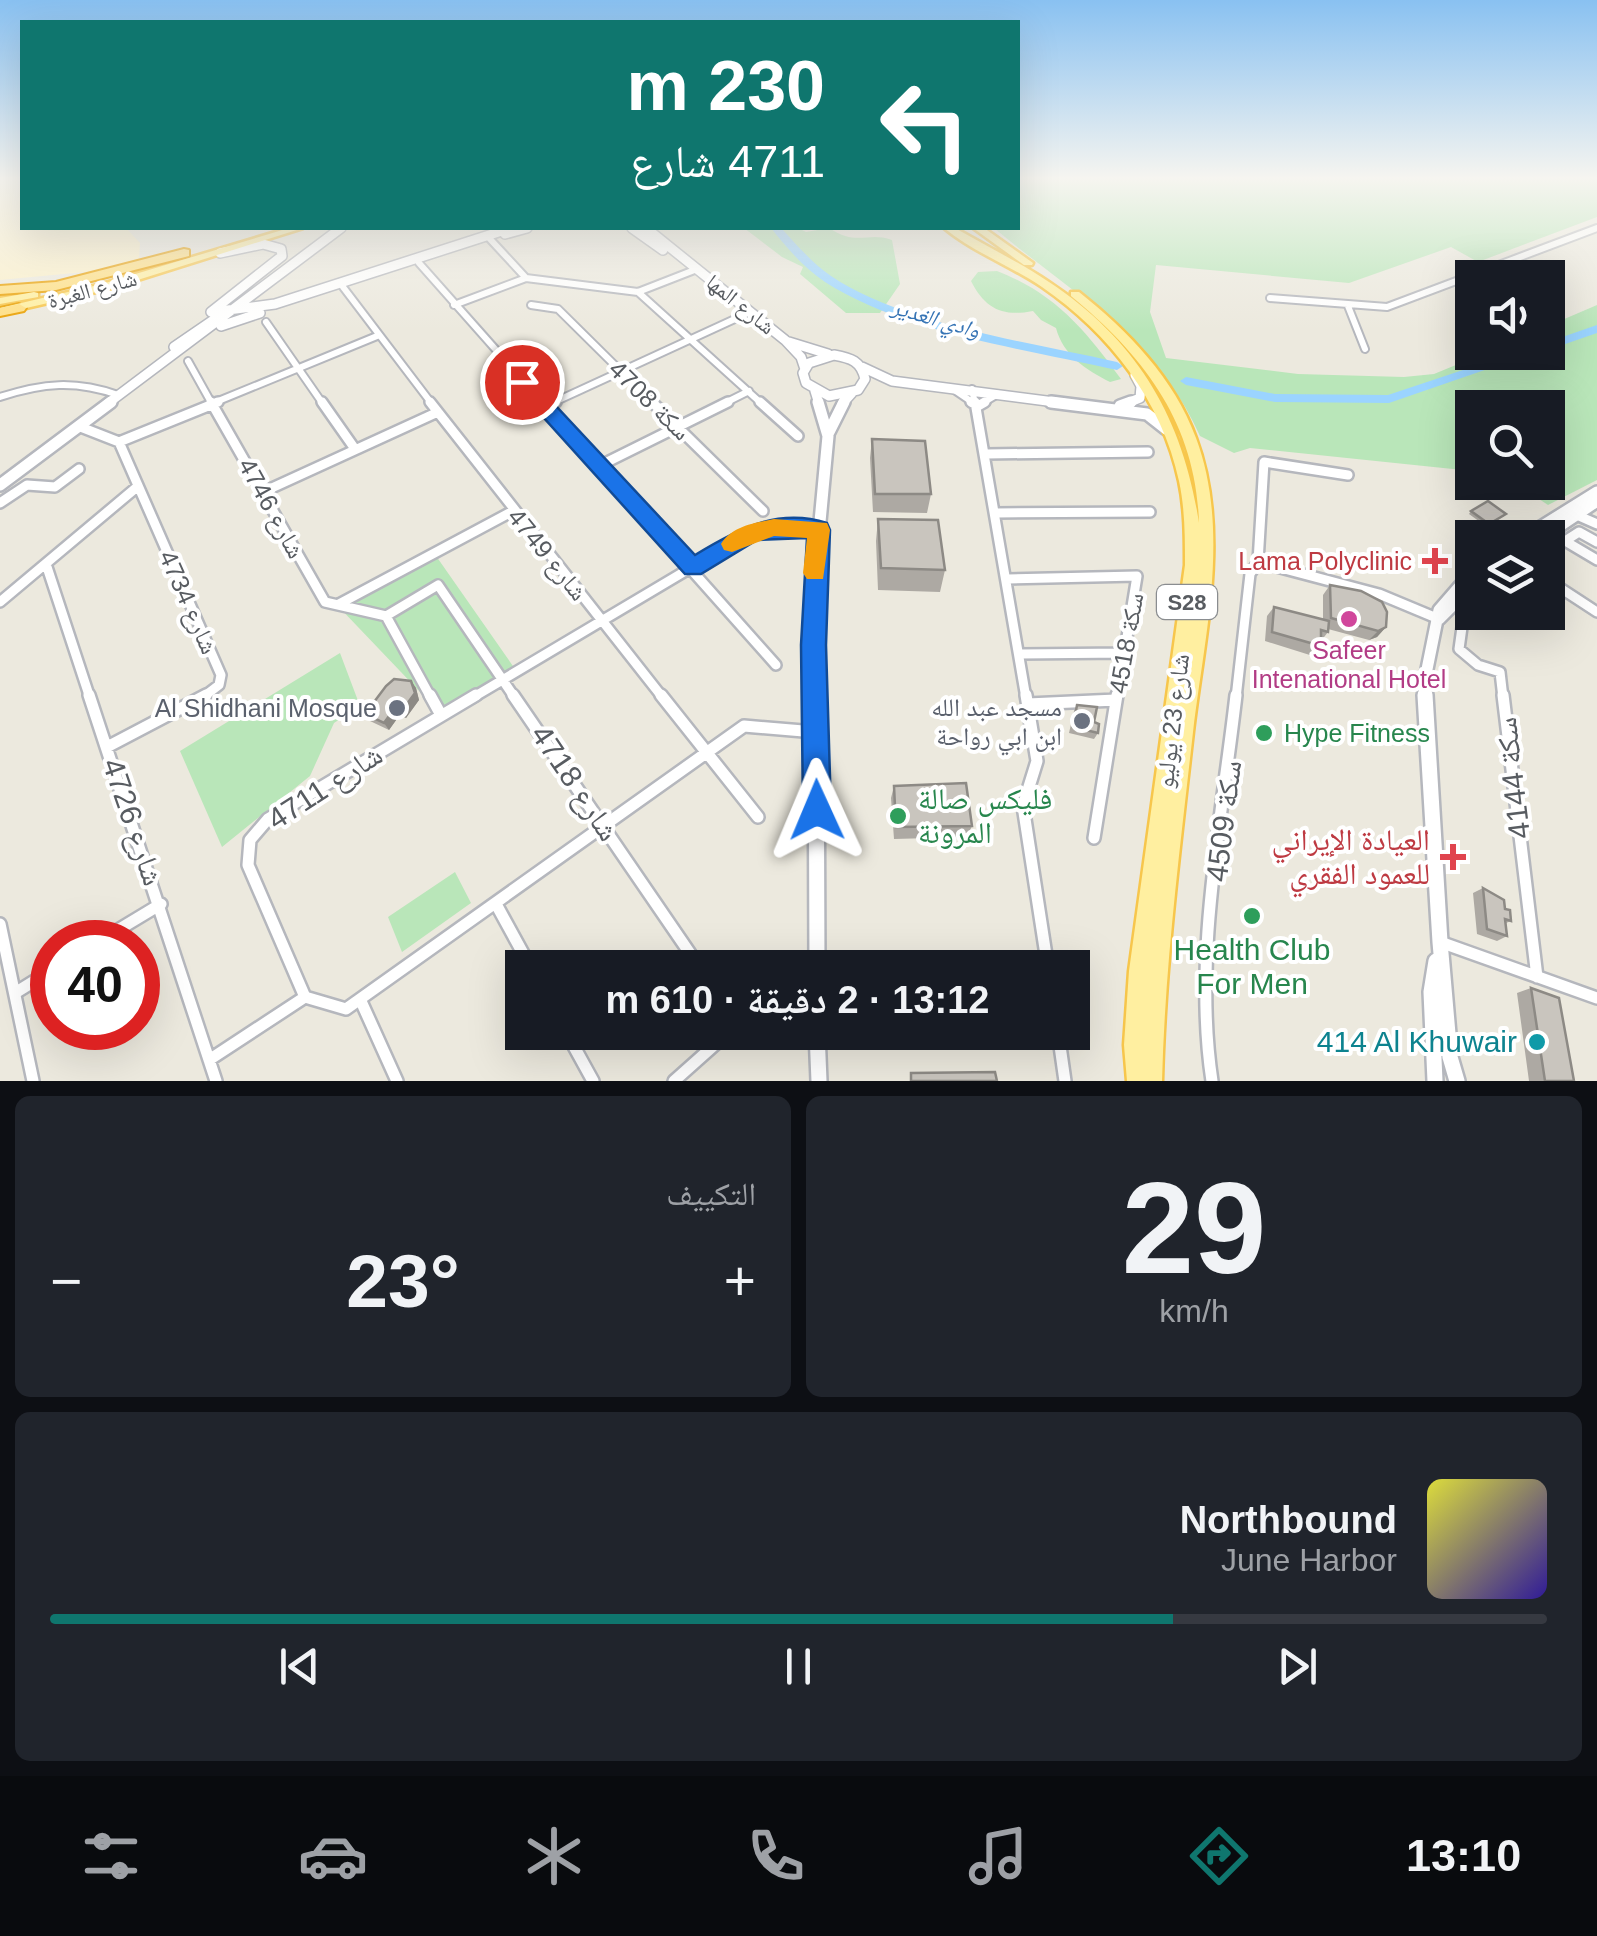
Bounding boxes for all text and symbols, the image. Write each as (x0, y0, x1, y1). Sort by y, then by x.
text: 230 m (627, 47, 825, 125)
icon: left (860, 60, 990, 190)
text: 4711 شارع (630, 136, 825, 187)
map controls (1455, 260, 1565, 630)
button: sound (1455, 260, 1565, 370)
street label: شارع الغبرة (45, 266, 140, 314)
street label: شارع المها (701, 269, 780, 340)
water label: وادي الغدير (886, 293, 983, 347)
pin (480, 340, 565, 425)
icon: arrive (495, 355, 550, 410)
street label: سكة 4708 (604, 355, 696, 445)
button: search (1455, 390, 1565, 500)
street label: 4746 شارع (231, 453, 311, 564)
street label: 4749 شارع (501, 502, 594, 607)
button: layers (1455, 520, 1565, 630)
street label: 4734 شارع (152, 546, 224, 659)
place label: Lama Polyclinic (1238, 547, 1412, 575)
marker: Lama Polyclinic (1422, 548, 1448, 574)
road number: S28 (1157, 585, 1217, 619)
street label: سكة 4518 (1103, 590, 1149, 696)
marker: Safeer Intenational Hotel (1338, 608, 1360, 630)
place label: Safeer Intenational Hotel (1252, 636, 1446, 693)
street label: شارع 23 يوليو (1150, 652, 1196, 790)
place label: مسجد عبد الله ابن ابي رواحة (931, 693, 1062, 756)
place label: Al Shidhani Mosque (155, 694, 377, 722)
marker: Al Shidhani Mosque (386, 697, 408, 719)
marker: مسجد عبد الله ابن ابي رواحة (1071, 710, 1093, 732)
street label: سكة 4144 (1489, 715, 1536, 841)
street label: 4718 شارع (522, 719, 626, 848)
place label: Hype Fitness (1284, 719, 1430, 747)
marker: Hype Fitness (1253, 722, 1275, 744)
street label: 4711 شارع (261, 737, 390, 838)
street label: 4726 شارع (94, 754, 171, 891)
position arrow (765, 758, 869, 862)
street label: سكة 4509 (1200, 758, 1247, 884)
place label: فليكس صالة المرونة (918, 782, 1052, 849)
marker: فليكس صالة المرونة (887, 805, 909, 827)
place label: العيادة الإيراني للعمود الفقري (1272, 823, 1430, 898)
marker: العيادة الإيراني للعمود الفقري (1440, 844, 1466, 870)
marker: Health Club For Men (1241, 905, 1263, 927)
speed limit sign: 40 (30, 920, 160, 1050)
place label: Health Club For Men (1174, 933, 1330, 1000)
text: 13:12 · 2 دقيقة · 610 m (605, 979, 990, 1021)
place label: 414 Al Khuwair (1317, 1025, 1517, 1058)
marker: 414 Al Khuwair (1526, 1031, 1548, 1053)
text: 29 (1122, 1155, 1266, 1301)
text: التكييف (666, 1176, 756, 1212)
text: 23° (346, 1239, 460, 1323)
text: − (50, 1250, 82, 1312)
text: + (724, 1250, 756, 1312)
text: km/h (1159, 1293, 1229, 1329)
text: Northbound (1180, 1499, 1397, 1541)
text: June Harbor (1221, 1542, 1397, 1578)
icon: previous (272, 1639, 327, 1694)
icon: pause (771, 1639, 826, 1694)
icon: next (1270, 1639, 1325, 1694)
icon: filters (76, 1821, 146, 1891)
icon: car (298, 1821, 368, 1891)
icon: climate (519, 1821, 589, 1891)
icon: phone (741, 1821, 811, 1891)
icon: music (963, 1821, 1033, 1891)
icon: directions (1184, 1821, 1254, 1891)
text: 13:10 (1406, 1830, 1521, 1881)

